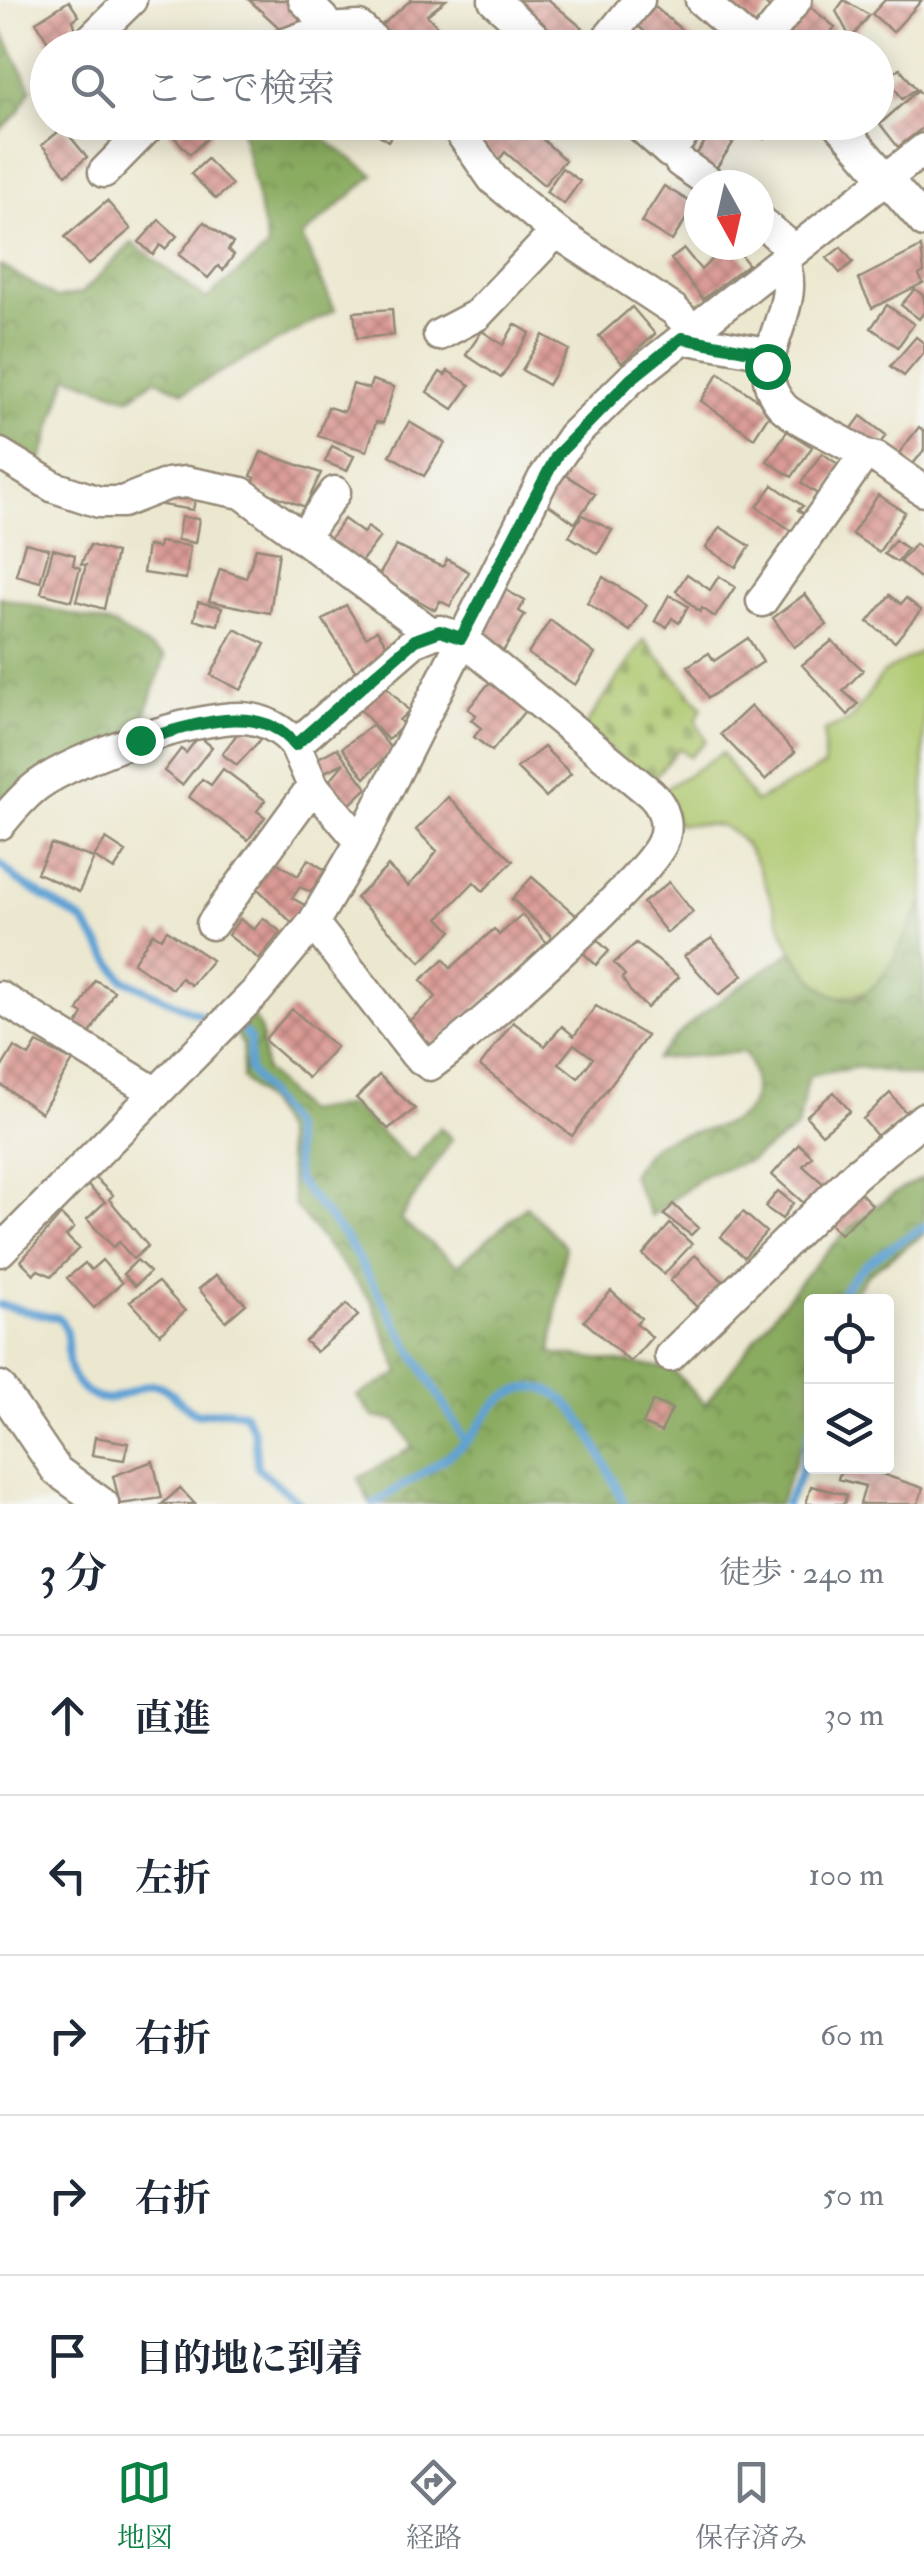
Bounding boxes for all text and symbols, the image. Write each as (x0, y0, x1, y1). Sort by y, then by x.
search box (30, 30, 894, 140)
icon: search (65, 58, 120, 113)
text: ここで検索 (145, 65, 335, 113)
north arrow (684, 170, 774, 260)
route start (745, 344, 791, 390)
route end (118, 718, 164, 764)
map controls (804, 1294, 894, 1474)
button: locate (804, 1294, 894, 1384)
button: layers (804, 1384, 894, 1474)
text: 3 分 (40, 1548, 107, 1600)
text: 徒歩 · 240 m (719, 1553, 884, 1593)
icon: ahead (40, 1688, 95, 1743)
text: 直進 (135, 1695, 211, 1743)
text: 30 m (824, 1695, 884, 1735)
icon: left (40, 1848, 95, 1903)
text: 左折 (135, 1855, 211, 1903)
text: 100 m (808, 1855, 884, 1895)
icon: right (40, 2008, 95, 2063)
text: 右折 (135, 2015, 211, 2063)
text: 60 m (820, 2015, 884, 2055)
icon: right (40, 2168, 95, 2223)
text: 右折 (135, 2175, 211, 2223)
text: 50 m (822, 2175, 884, 2215)
icon: arrive (40, 2328, 95, 2383)
text: 目的地に到着 (135, 2335, 363, 2383)
tab: 地図 (117, 2455, 173, 2556)
tab: 経路 (406, 2455, 462, 2556)
tab: 保存済み (695, 2455, 807, 2556)

